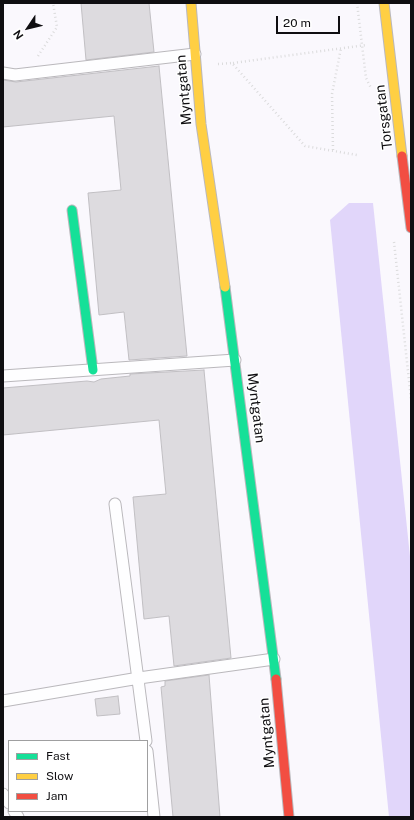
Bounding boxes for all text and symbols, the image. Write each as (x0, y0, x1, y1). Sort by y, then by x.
north arrow (8, 8, 48, 48)
scale bar (278, 8, 342, 34)
text: 20 m (283, 16, 311, 30)
text: N (11, 28, 26, 42)
street label: Myntgatan (173, 54, 195, 126)
street label: Torsgatan (372, 84, 396, 150)
street label: Myntgatan (243, 372, 269, 444)
street label: Myntgatan (256, 697, 278, 769)
legend (8, 740, 148, 812)
text: Fast (46, 749, 70, 763)
text: Slow (46, 769, 73, 783)
text: Jam (46, 789, 68, 803)

